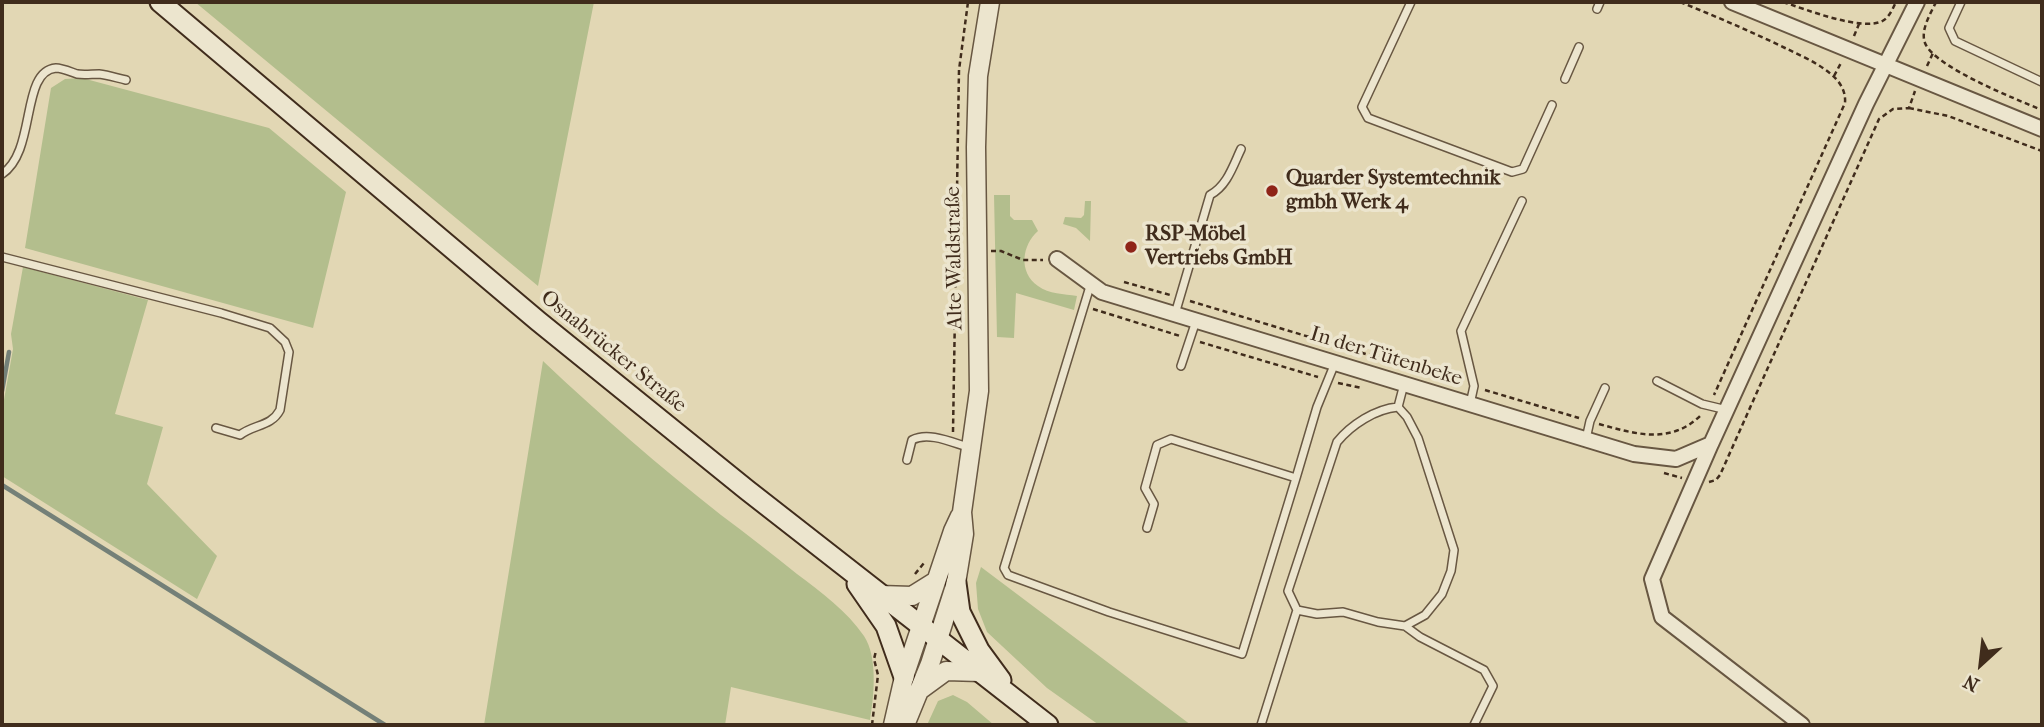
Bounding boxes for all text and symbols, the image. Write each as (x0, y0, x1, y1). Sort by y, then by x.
place label: Quarder Systemtechnik gmbh Werk 4 (1286, 166, 1500, 216)
marker: Quarder Systemtechnik gmbh Werk 4 (1264, 183, 1280, 199)
street label: Alte Waldstraße (941, 186, 969, 330)
place label: RSP-Möbel Vertriebs GmbH (1145, 222, 1293, 272)
marker: RSP-Möbel Vertriebs GmbH (1123, 239, 1139, 255)
street label: Osnabrücker Straße (535, 285, 691, 419)
street label: In der Tütenbeke (1307, 322, 1465, 392)
north arrow (1946, 629, 2016, 699)
text: N (1960, 670, 1983, 696)

